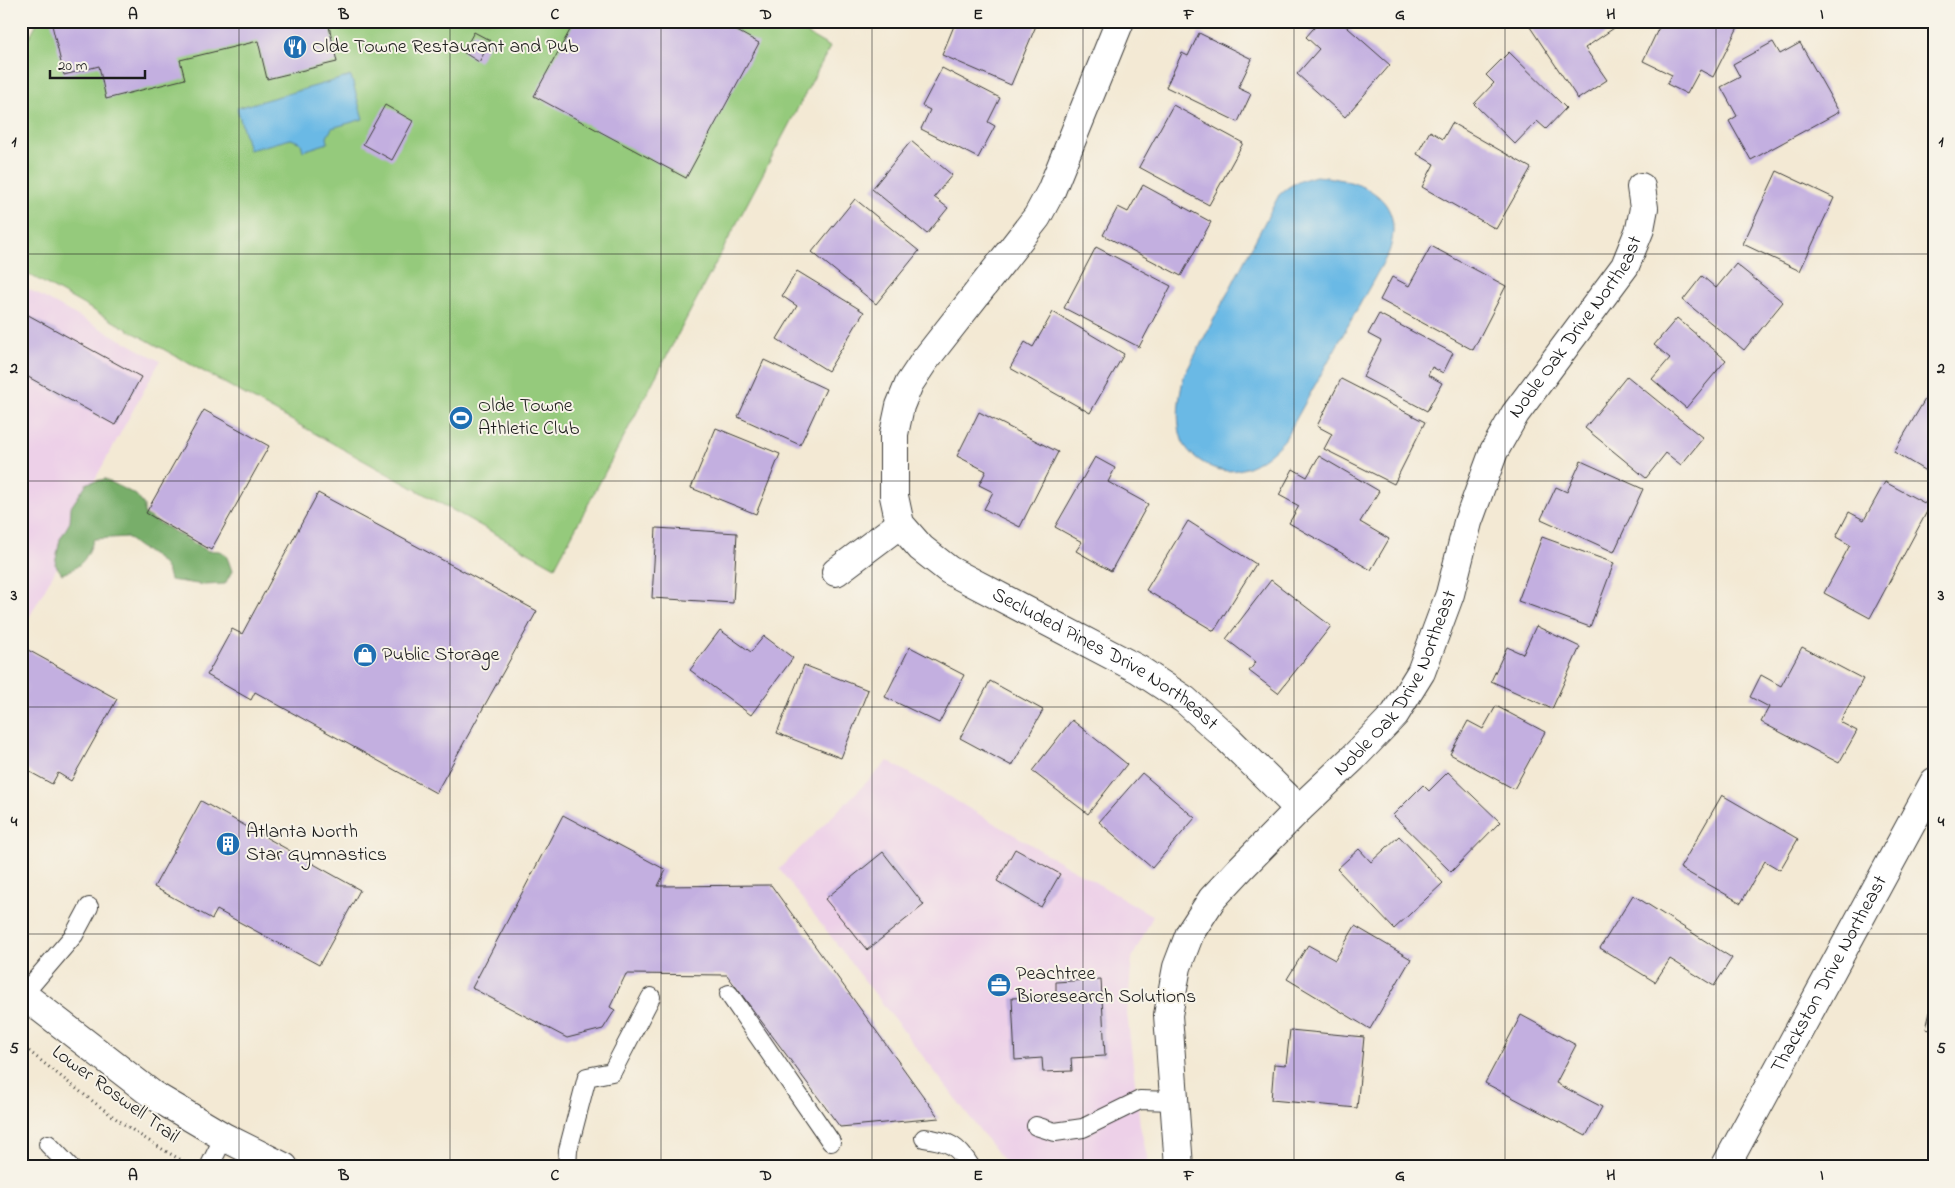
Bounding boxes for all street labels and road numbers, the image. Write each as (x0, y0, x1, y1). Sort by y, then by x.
street label: Noble Oak Drive Northeast (1502, 231, 1650, 425)
street label: Secluded Pines Drive Northeast (987, 580, 1225, 738)
street label: Noble Oak Drive Northeast (1327, 586, 1465, 783)
street label: Thackston Drive Northeast (1764, 870, 1895, 1079)
street label: Lower Roswell Trail (45, 1039, 185, 1151)

